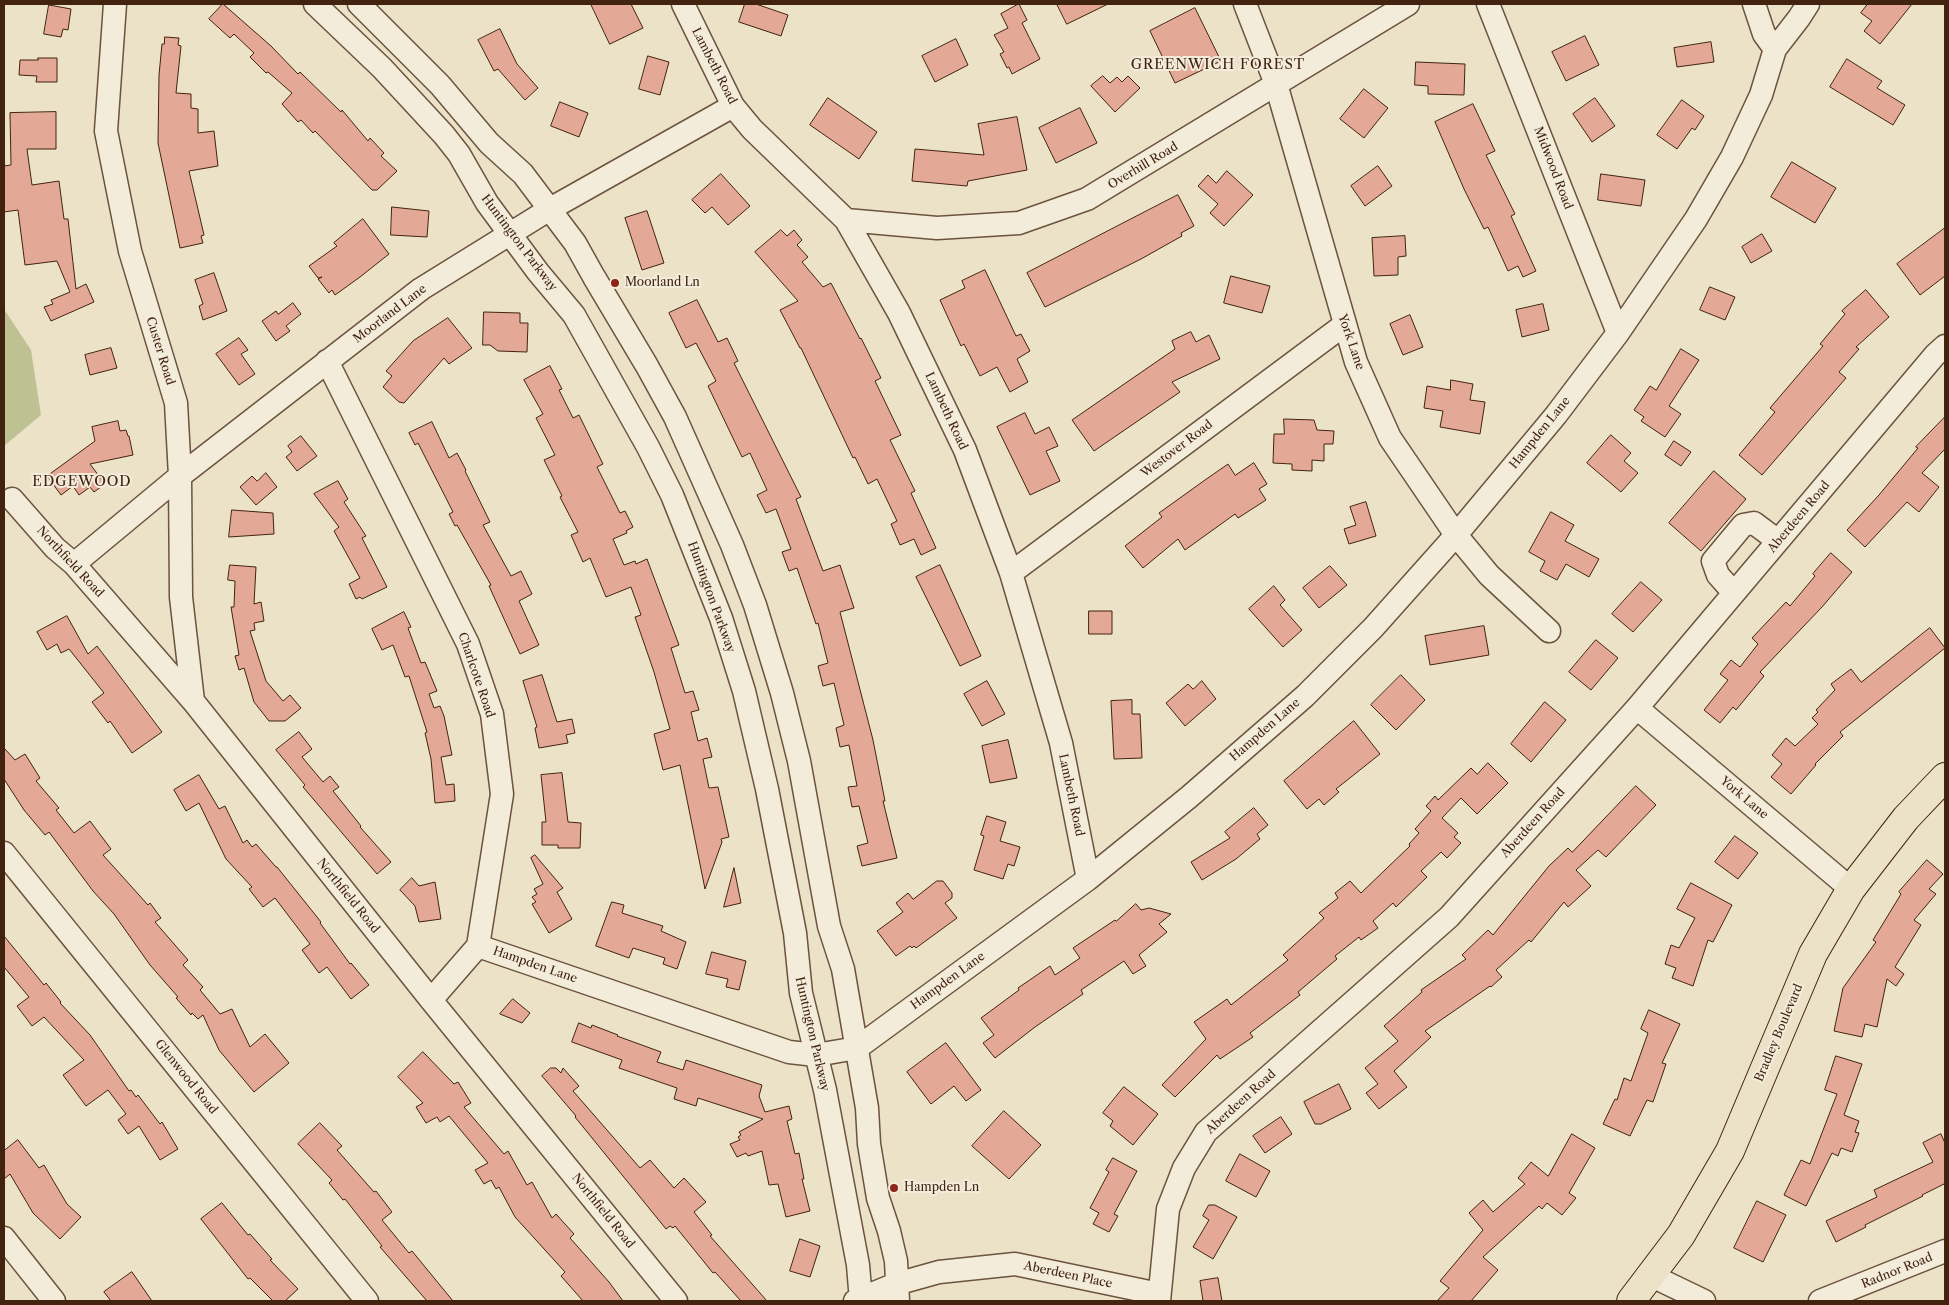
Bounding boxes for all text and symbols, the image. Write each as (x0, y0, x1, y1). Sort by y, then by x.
street label: Lambeth Road (689, 25, 739, 107)
district label: GREENWICH FOREST (1129, 57, 1307, 73)
street label: Midwood Road (1531, 125, 1575, 211)
street label: Overhill Road (1105, 139, 1181, 193)
street label: Huntington Parkway (478, 192, 560, 294)
place label: Moorland Ln (625, 276, 700, 290)
marker: Moorland Ln (609, 277, 621, 289)
street label: Moorland Lane (351, 282, 429, 346)
street label: York Lane (1335, 312, 1367, 372)
street label: Custer Road (143, 315, 177, 387)
street label: Lambeth Road (922, 370, 970, 452)
street label: Hampden Lane (1507, 394, 1573, 472)
street label: Westover Road (1138, 417, 1216, 481)
district label: EDGEWOOD (31, 474, 133, 490)
street label: Aberdeen Road (1765, 478, 1833, 556)
street label: Northfield Road (33, 524, 107, 600)
street label: Huntington Parkway (684, 540, 738, 654)
street label: Charlcote Road (455, 630, 497, 720)
street label: Hampden Lane (1227, 696, 1303, 764)
street label: Lambeth Road (1055, 752, 1087, 838)
street label: York Lane (1717, 774, 1771, 822)
street label: Aberdeen Road (1498, 785, 1568, 861)
street label: Northfield Road (314, 856, 382, 936)
street label: Hampden Lane (491, 944, 579, 986)
street label: Hampden Lane (908, 949, 988, 1013)
street label: Huntington Parkway (792, 975, 832, 1093)
street label: Bradley Boulevard (1752, 982, 1806, 1084)
street label: Glenwood Road (152, 1037, 220, 1117)
street label: Aberdeen Road (1203, 1067, 1279, 1137)
street label: Northfield Road (569, 1171, 637, 1251)
place label: Hampden Ln (904, 1181, 979, 1195)
marker: Hampden Ln (888, 1182, 900, 1194)
street label: Radnor Road (1859, 1250, 1935, 1292)
street label: Aberdeen Place (1022, 1259, 1114, 1291)

